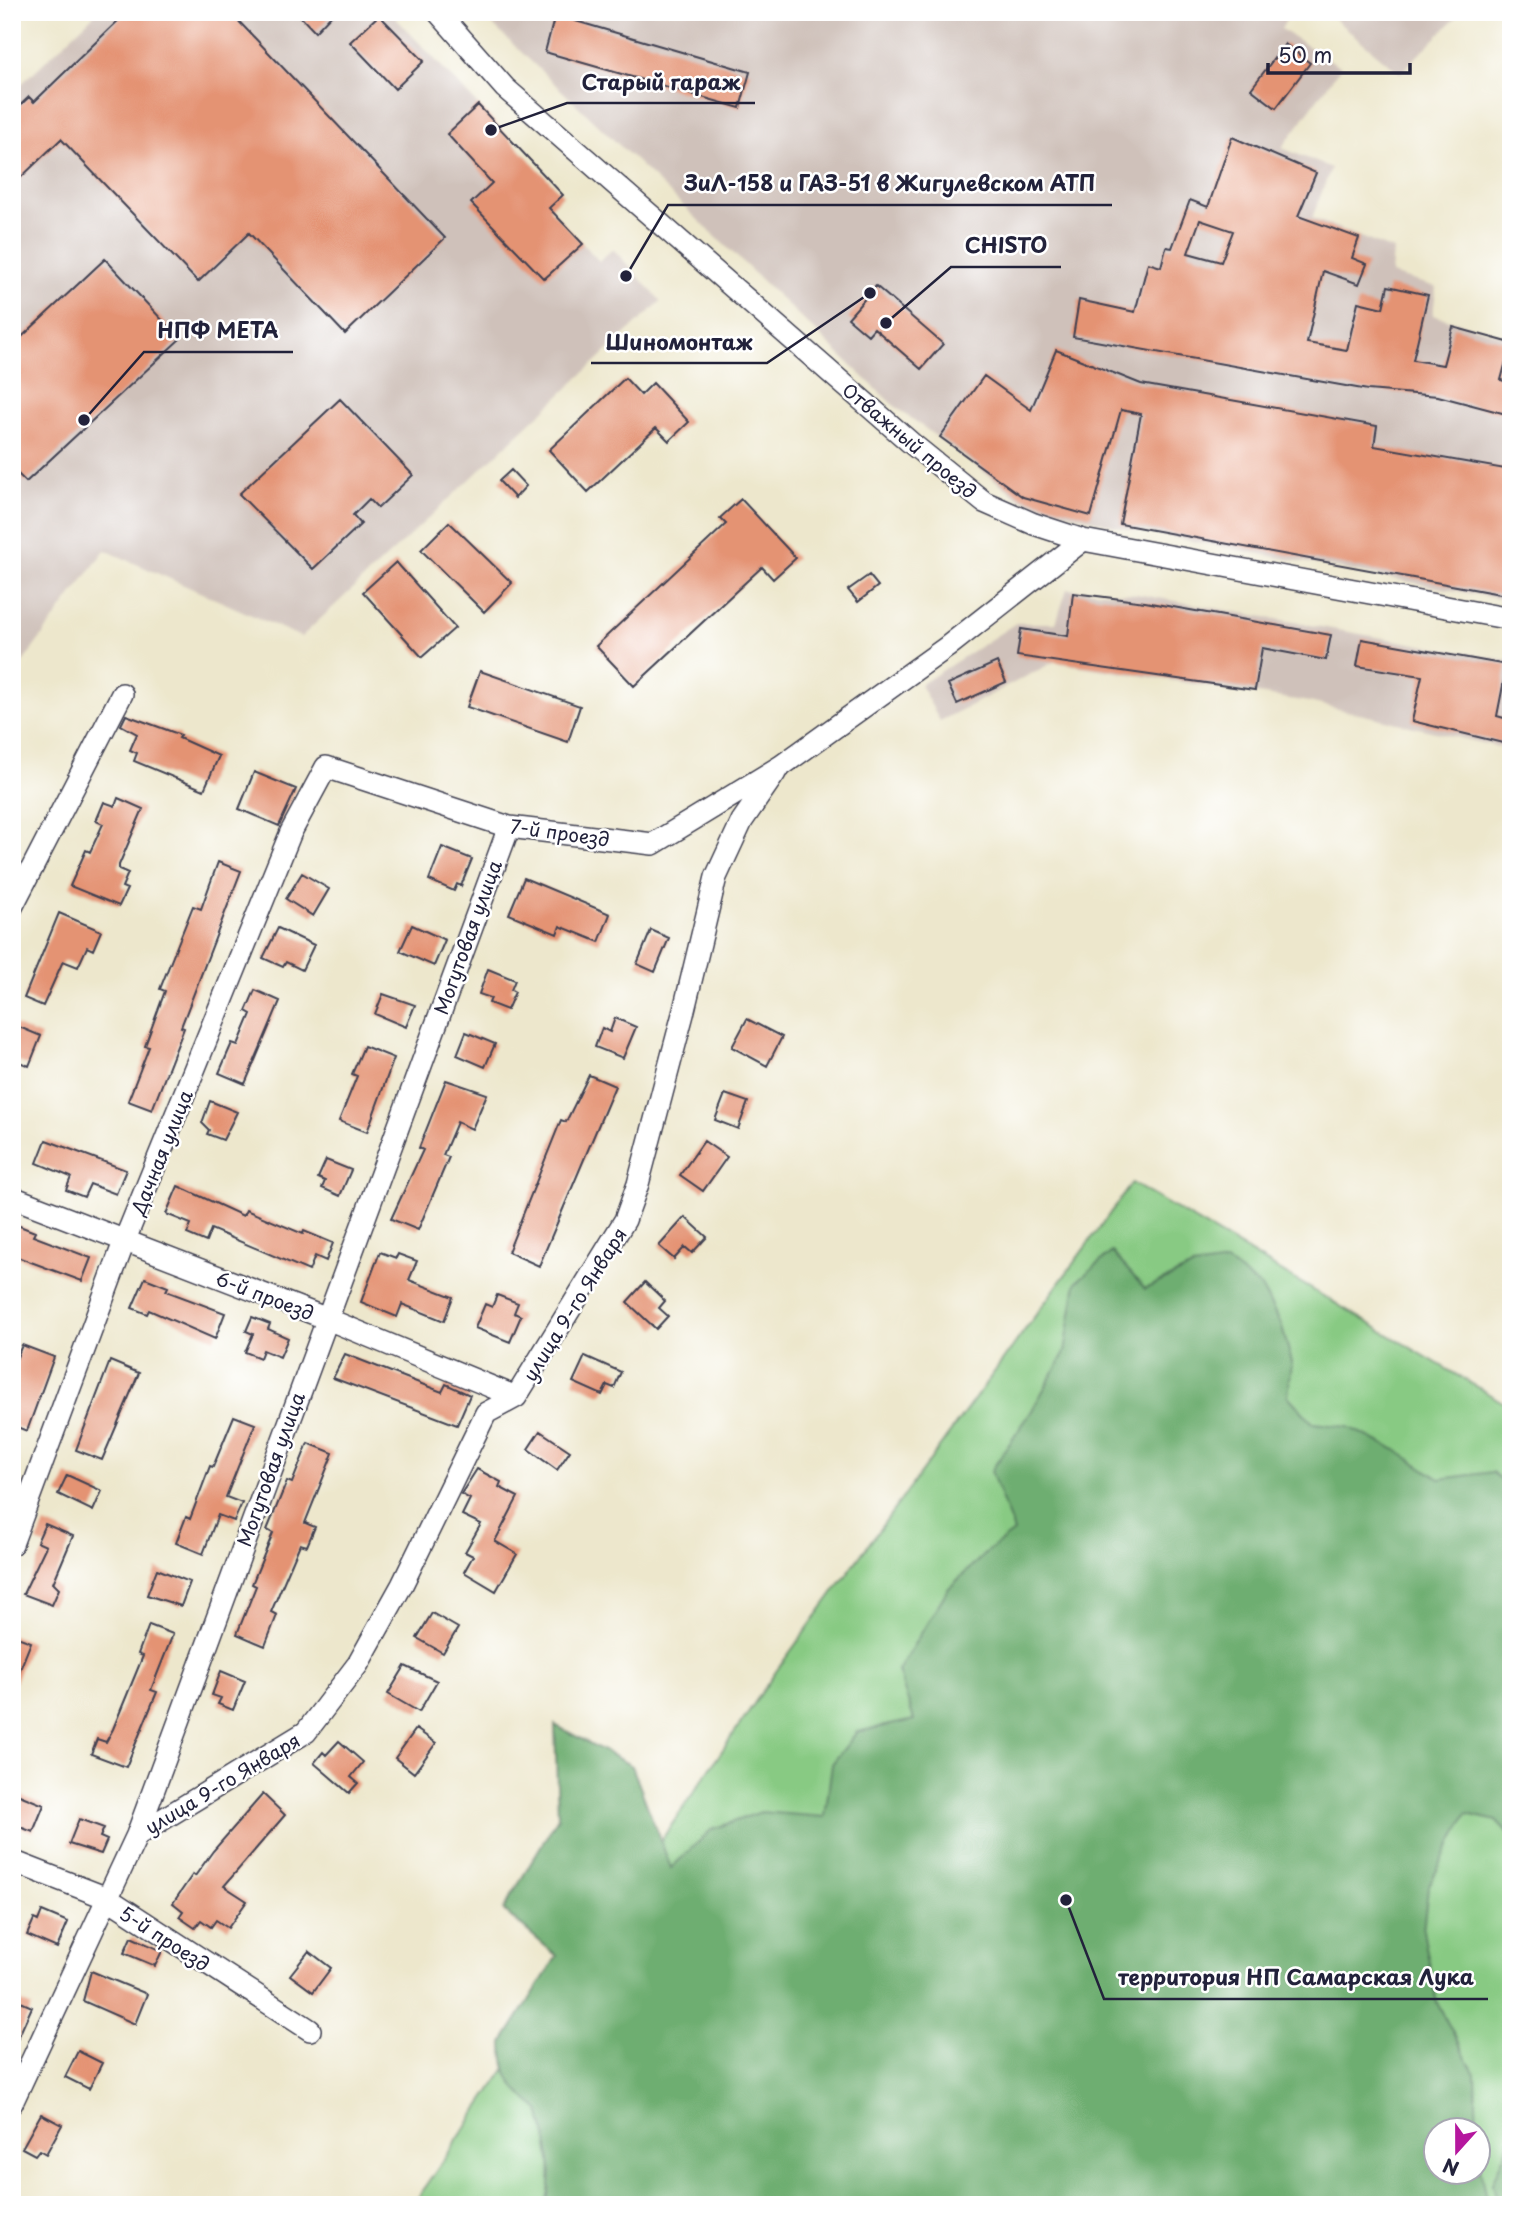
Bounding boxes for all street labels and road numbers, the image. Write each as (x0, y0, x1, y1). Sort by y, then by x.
street label: Отважный проезд (837, 375, 983, 505)
street label: 7-й проезд (509, 811, 611, 853)
street label: Могутовая улица (426, 856, 508, 1018)
street label: Дачная улица (123, 1085, 199, 1220)
street label: улица 9-го Января (515, 1222, 633, 1386)
street label: 6-й проезд (212, 1263, 318, 1327)
street label: Могутовая улица (229, 1388, 311, 1550)
street label: улица 9-го Января (139, 1726, 305, 1840)
street label: 5-й проезд (115, 1898, 215, 1978)

